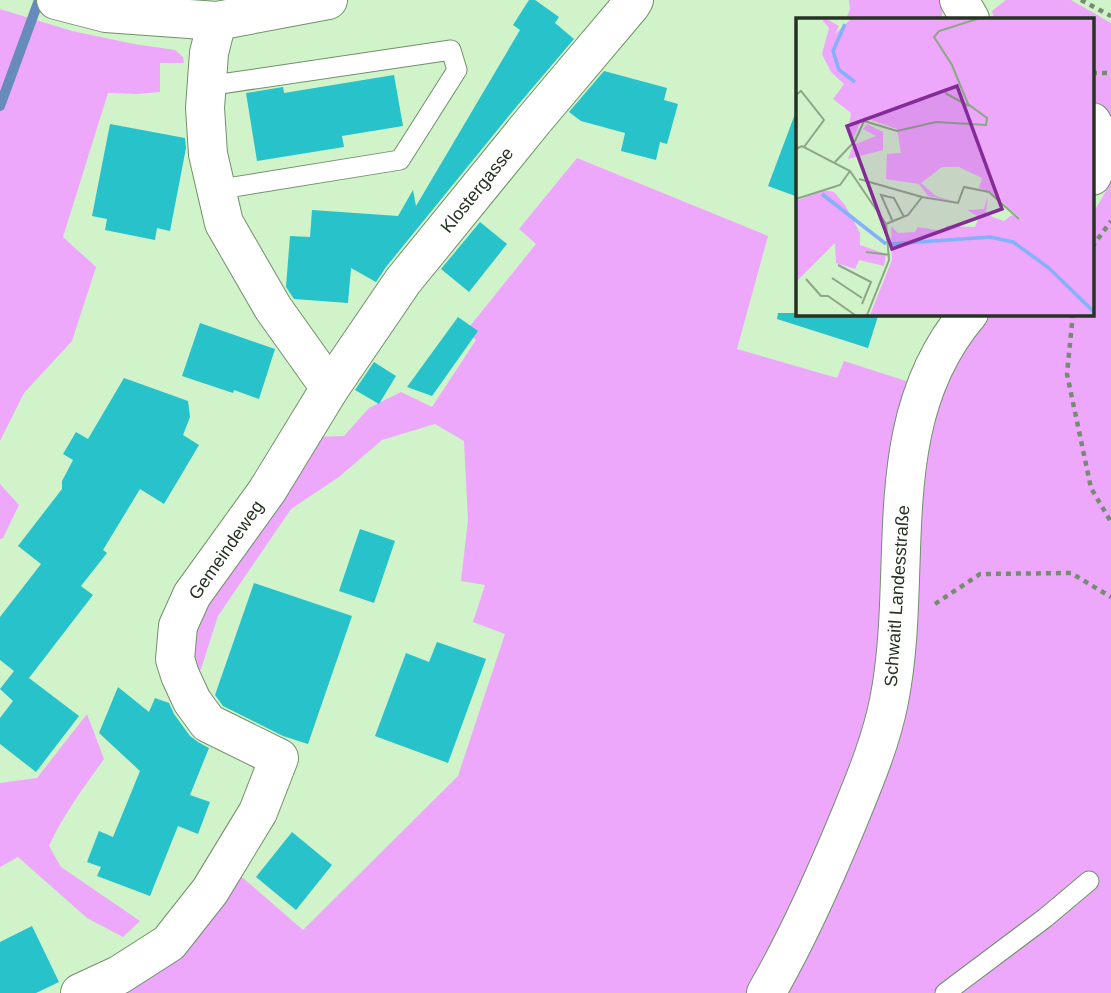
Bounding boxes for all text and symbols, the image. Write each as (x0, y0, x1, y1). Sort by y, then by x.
inset map (796, 18, 1094, 315)
street label: Klostergasse (436, 143, 518, 237)
street label: Gemeindeweg (185, 497, 267, 603)
street label: Schwaitl Landesstraße (881, 504, 913, 688)

